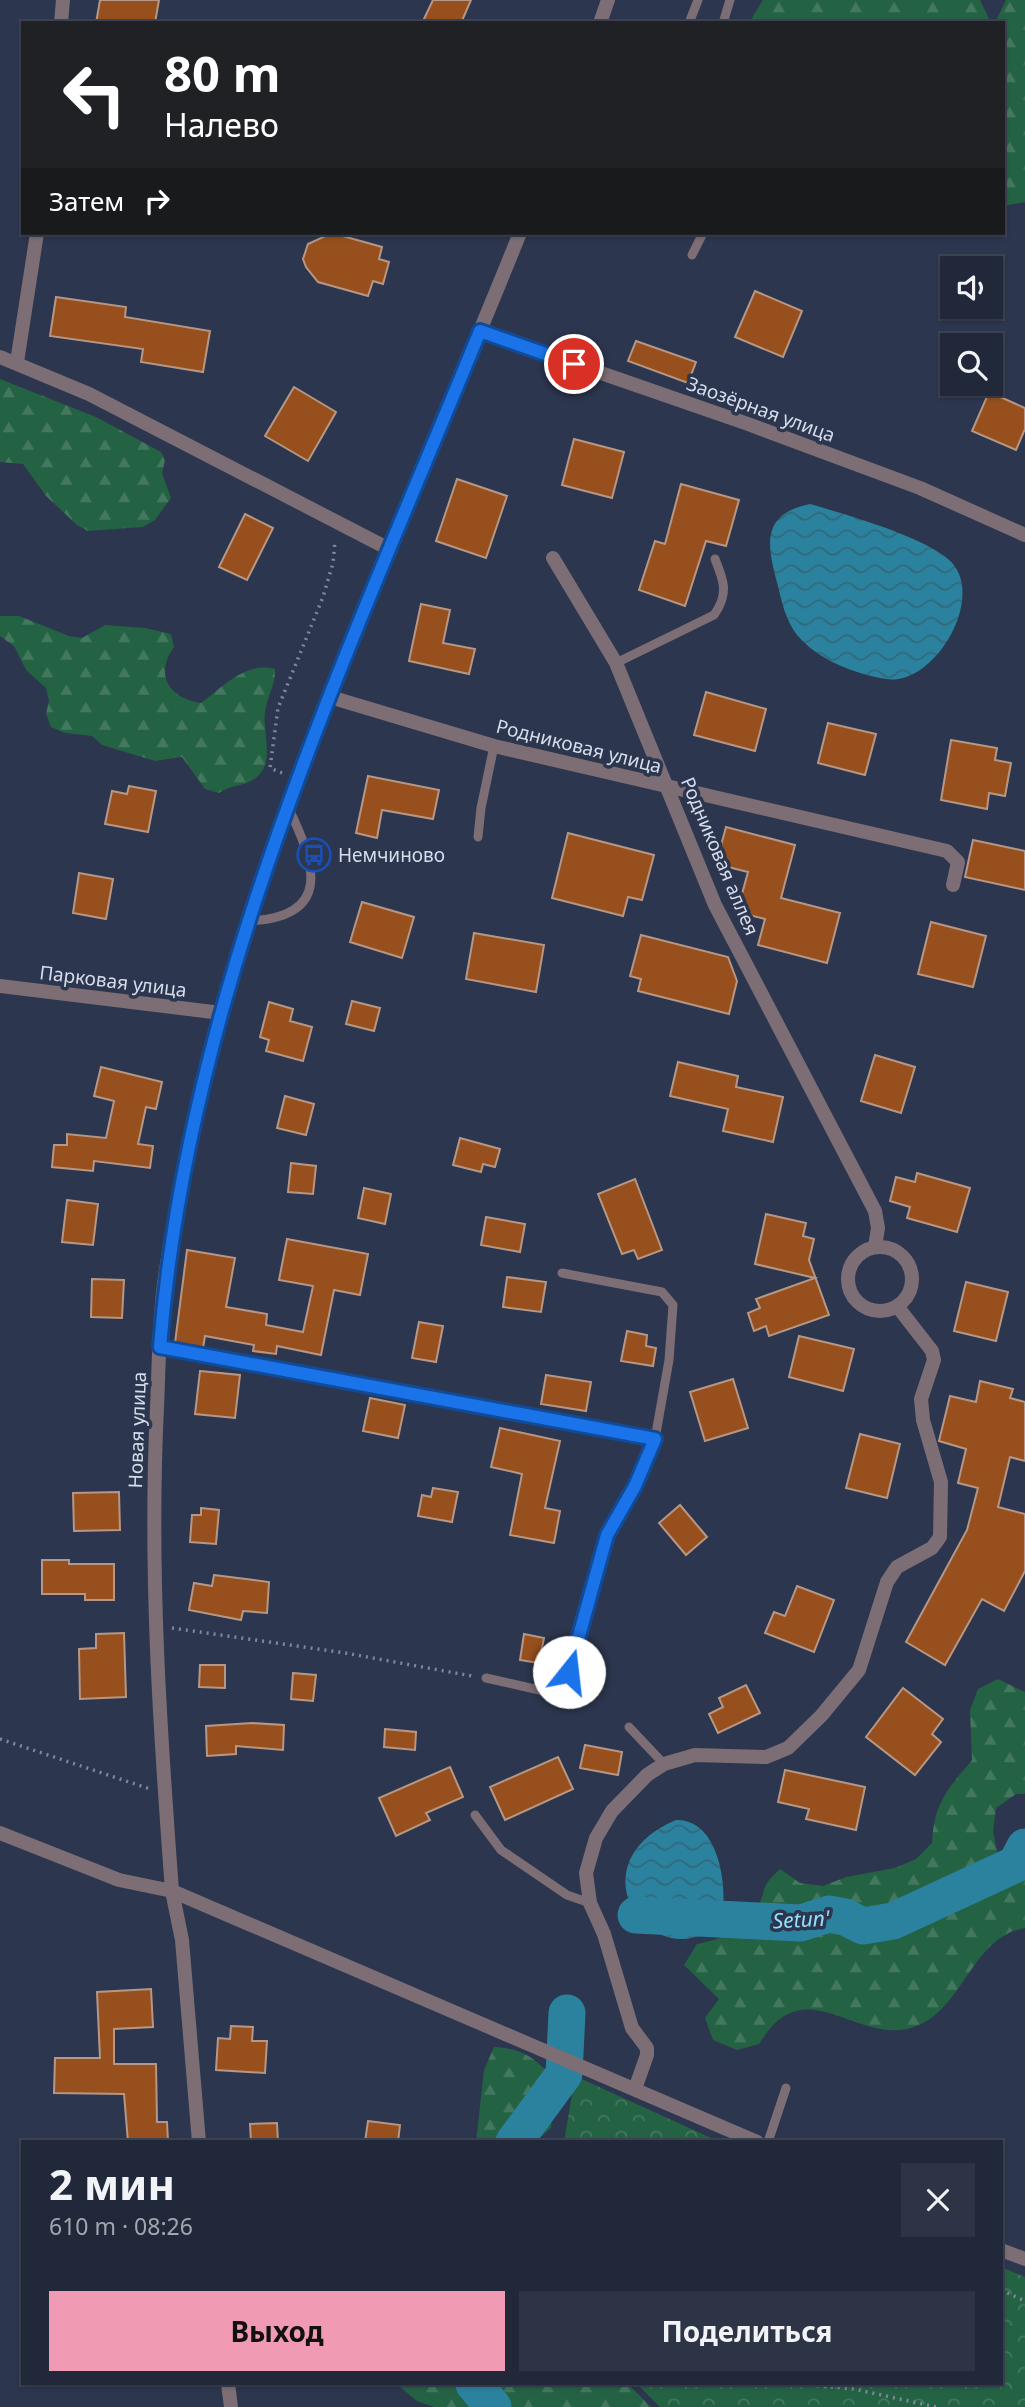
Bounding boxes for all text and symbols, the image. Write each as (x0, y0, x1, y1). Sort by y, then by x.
text: 80 m (164, 40, 281, 106)
icon: left (49, 49, 140, 140)
text: Налево (164, 103, 279, 146)
icon: right (138, 182, 176, 220)
text: Затем (49, 183, 124, 219)
map controls (940, 256, 1003, 396)
button: sound (940, 256, 1003, 319)
button: search (940, 333, 1003, 396)
pin (544, 334, 604, 394)
icon: arrive (555, 345, 593, 383)
street label: Заозёрная улица (683, 370, 839, 448)
street label: Родниковая улица (494, 713, 664, 779)
street label: Родниковая аллея (675, 773, 765, 939)
bus stop icon: Немчиново (295, 836, 333, 874)
place label: Немчиново (338, 842, 445, 868)
street label: Парковая улица (38, 959, 188, 1003)
street label: Новая улица (122, 1371, 152, 1489)
position arrow (532, 1635, 606, 1709)
water label: Setun' (772, 1903, 832, 1934)
text: 2 мин (49, 2155, 175, 2212)
button: close (901, 2163, 975, 2237)
text: 610 m · 08:26 (49, 2210, 193, 2242)
button: Выход (49, 2291, 505, 2371)
button: Поделиться (519, 2291, 975, 2371)

